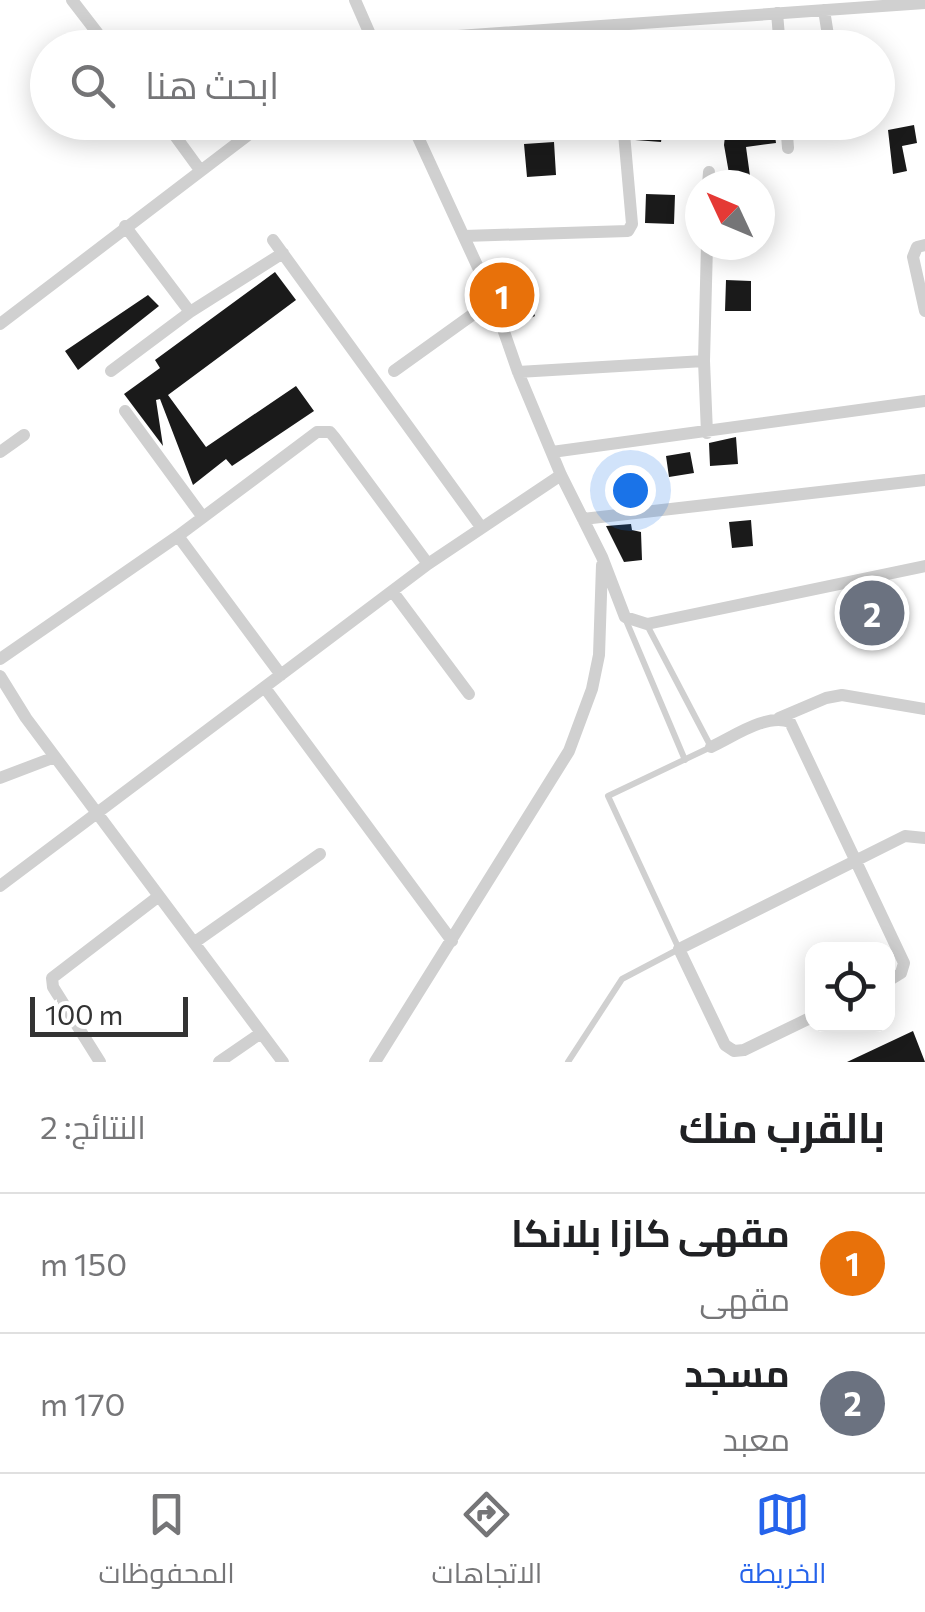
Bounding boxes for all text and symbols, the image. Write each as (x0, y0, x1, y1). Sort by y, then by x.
search box (30, 30, 895, 140)
icon: search (65, 58, 120, 113)
text: ابحث هنا (145, 60, 279, 107)
north arrow (685, 170, 775, 260)
pin: 1 (470, 258, 534, 332)
your location (605, 465, 656, 516)
pin: 2 (840, 576, 904, 650)
map controls (805, 942, 895, 1032)
button: locate (805, 942, 895, 1032)
scale bar (30, 992, 188, 1036)
text: 100 m (45, 997, 123, 1031)
text: بالقرب منك (679, 1100, 885, 1152)
text: النتائج: 2 (40, 1106, 146, 1146)
text: مقهى كازا بلانكا (511, 1208, 790, 1255)
text: 150 m (40, 1243, 127, 1283)
text: 1 (845, 1243, 860, 1283)
text: مقهى (700, 1278, 790, 1318)
text: مسجد (684, 1348, 790, 1395)
text: 170 m (40, 1383, 125, 1423)
text: 2 (843, 1383, 862, 1423)
text: معبد (723, 1418, 790, 1458)
tab: المحفوظات (98, 1487, 235, 1599)
tab: الاتجاهات (432, 1487, 542, 1599)
tab: الخريطة (739, 1487, 827, 1599)

